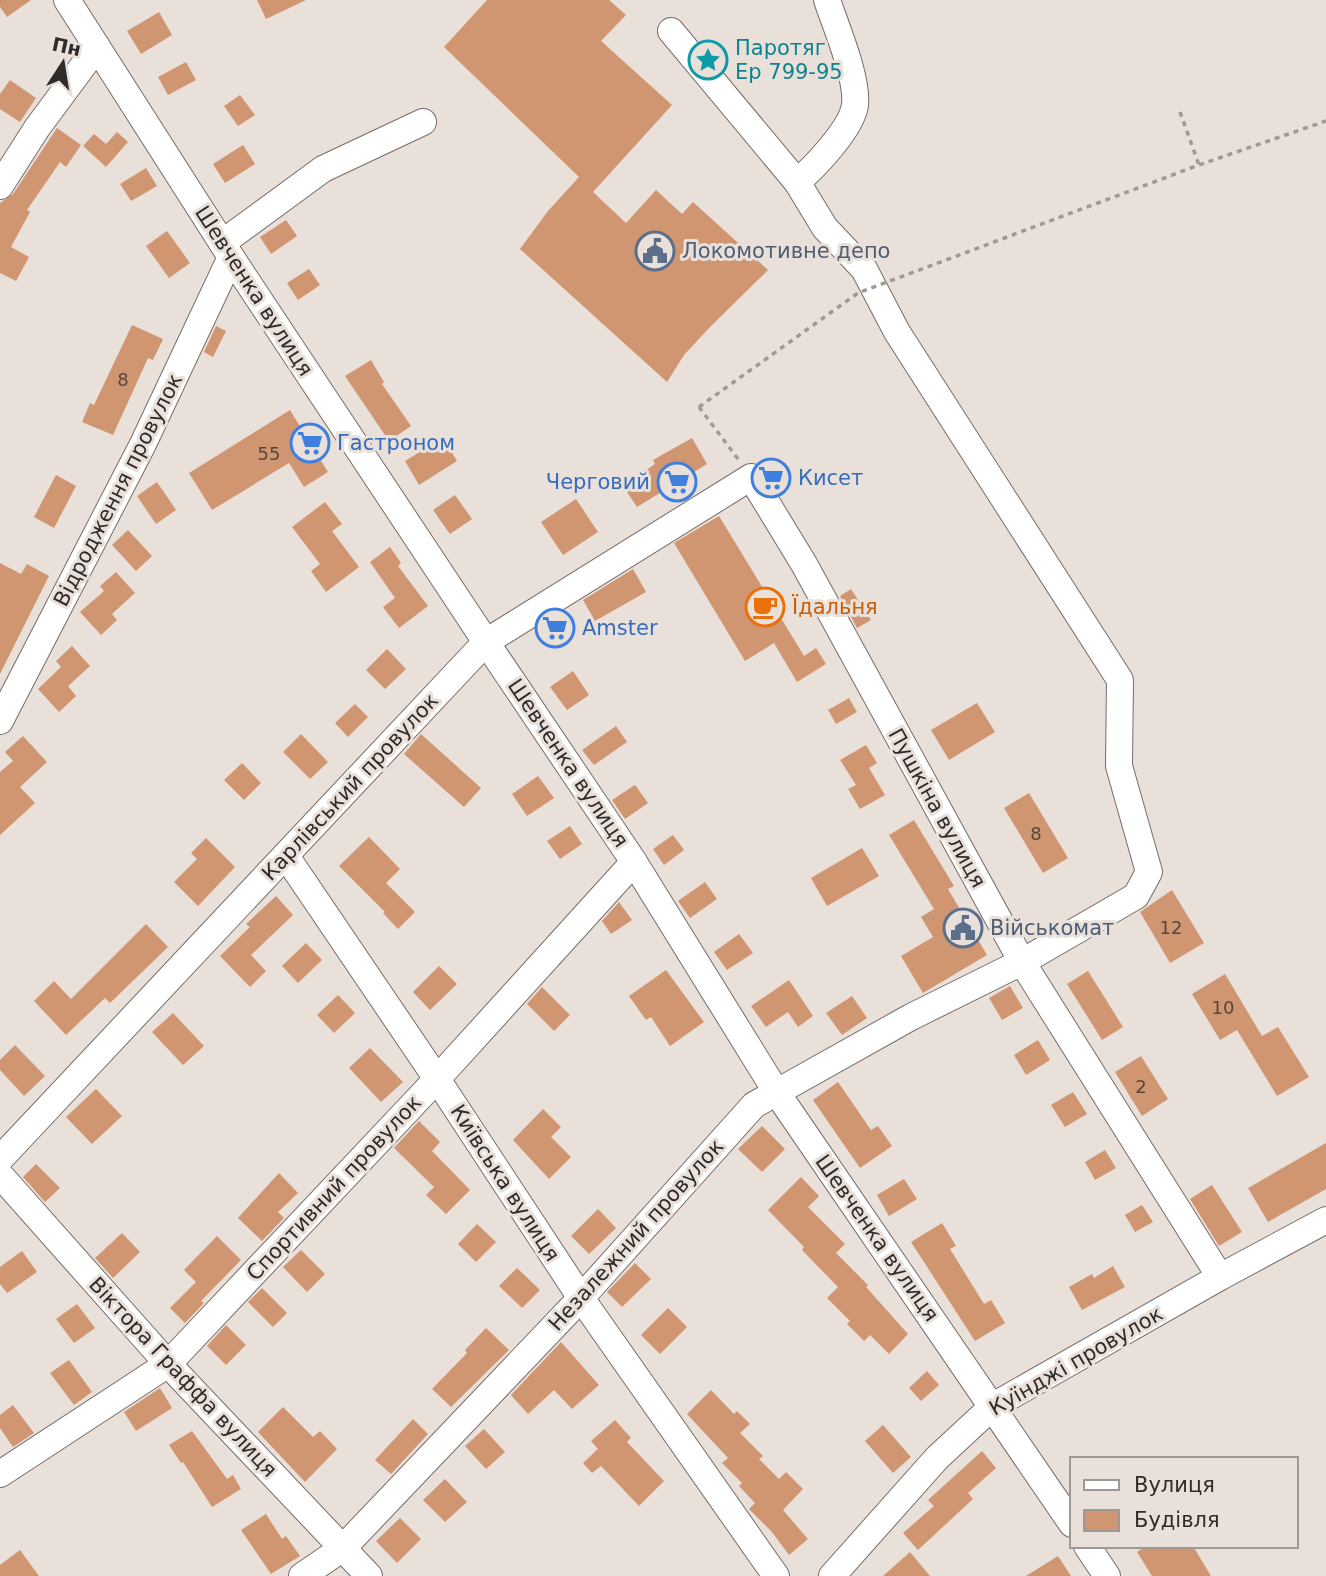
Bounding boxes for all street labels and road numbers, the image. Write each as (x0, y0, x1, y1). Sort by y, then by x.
street label: Шевченка вулиця (190, 202, 318, 380)
street label: Відродження провулок (49, 370, 187, 610)
street label: Шевченка вулиця (503, 674, 633, 852)
street label: Карлівський провулок (257, 688, 443, 886)
street label: Пушкіна вулиця (883, 724, 991, 892)
street label: Спортивний провулок (242, 1091, 426, 1285)
street label: Київська вулиця (445, 1100, 565, 1266)
street label: Незалежний провулок (544, 1134, 728, 1336)
street label: Шевченка вулиця (810, 1150, 944, 1326)
street label: Віктора Граффа вулиця (84, 1272, 282, 1482)
street label: Куїнджі провулок (985, 1301, 1167, 1421)

